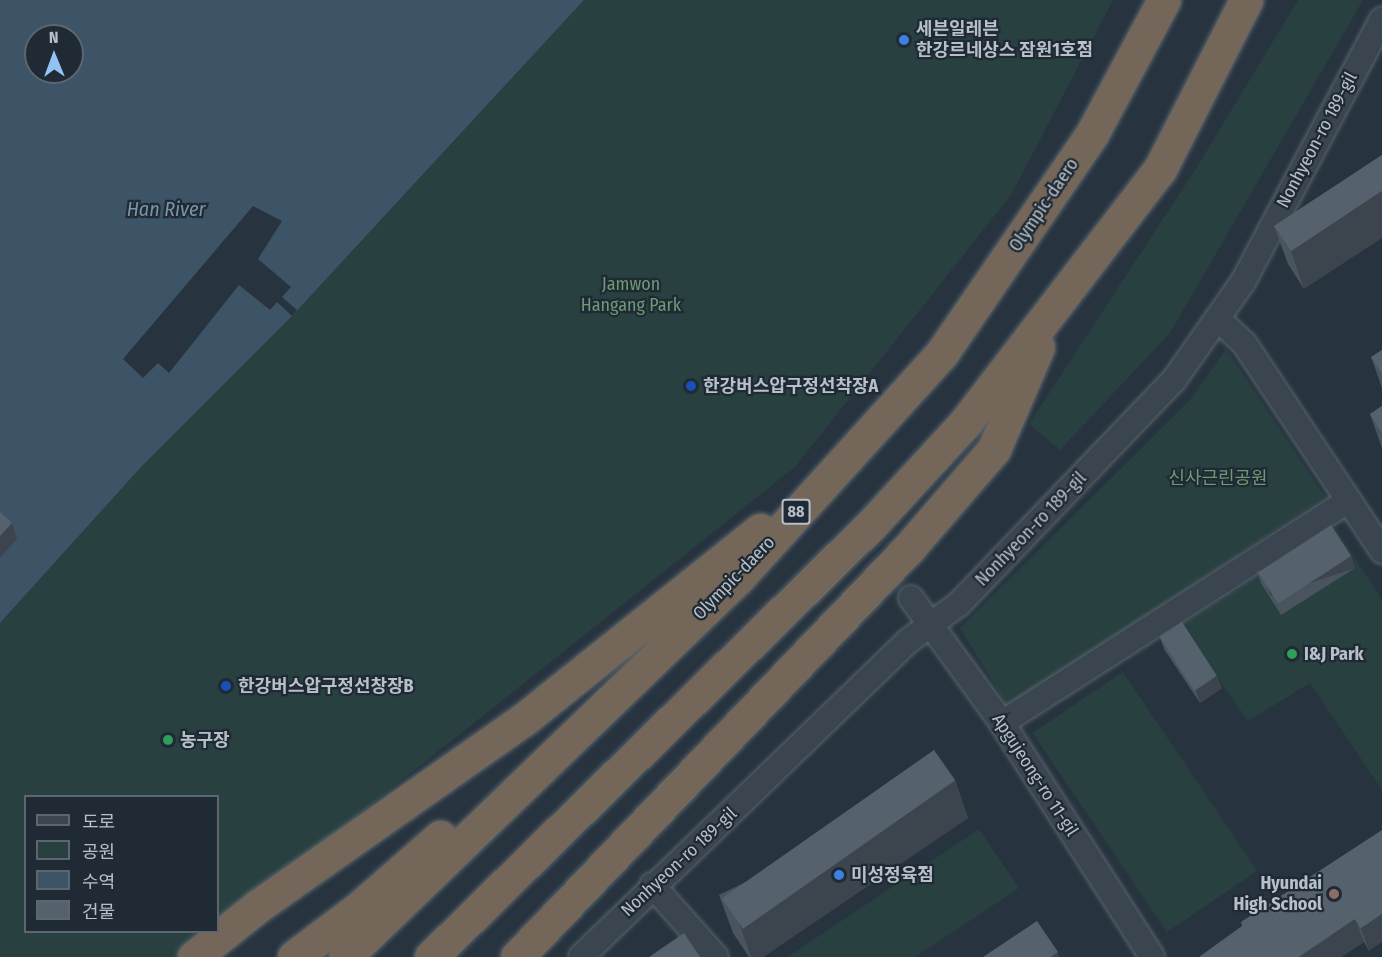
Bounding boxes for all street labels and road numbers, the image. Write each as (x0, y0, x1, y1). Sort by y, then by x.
street label: Nonhyeon-ro 189-gil (1272, 69, 1362, 211)
street label: Olympic-daero (1005, 154, 1083, 256)
street label: Nonhyeon-ro 189-gil (971, 468, 1091, 590)
road number: 88 (781, 499, 811, 525)
street label: Olympic-daero (689, 532, 779, 624)
street label: Apgujeong-ro 11-gil (987, 710, 1083, 840)
street label: Nonhyeon-ro 189-gil (617, 803, 741, 921)

